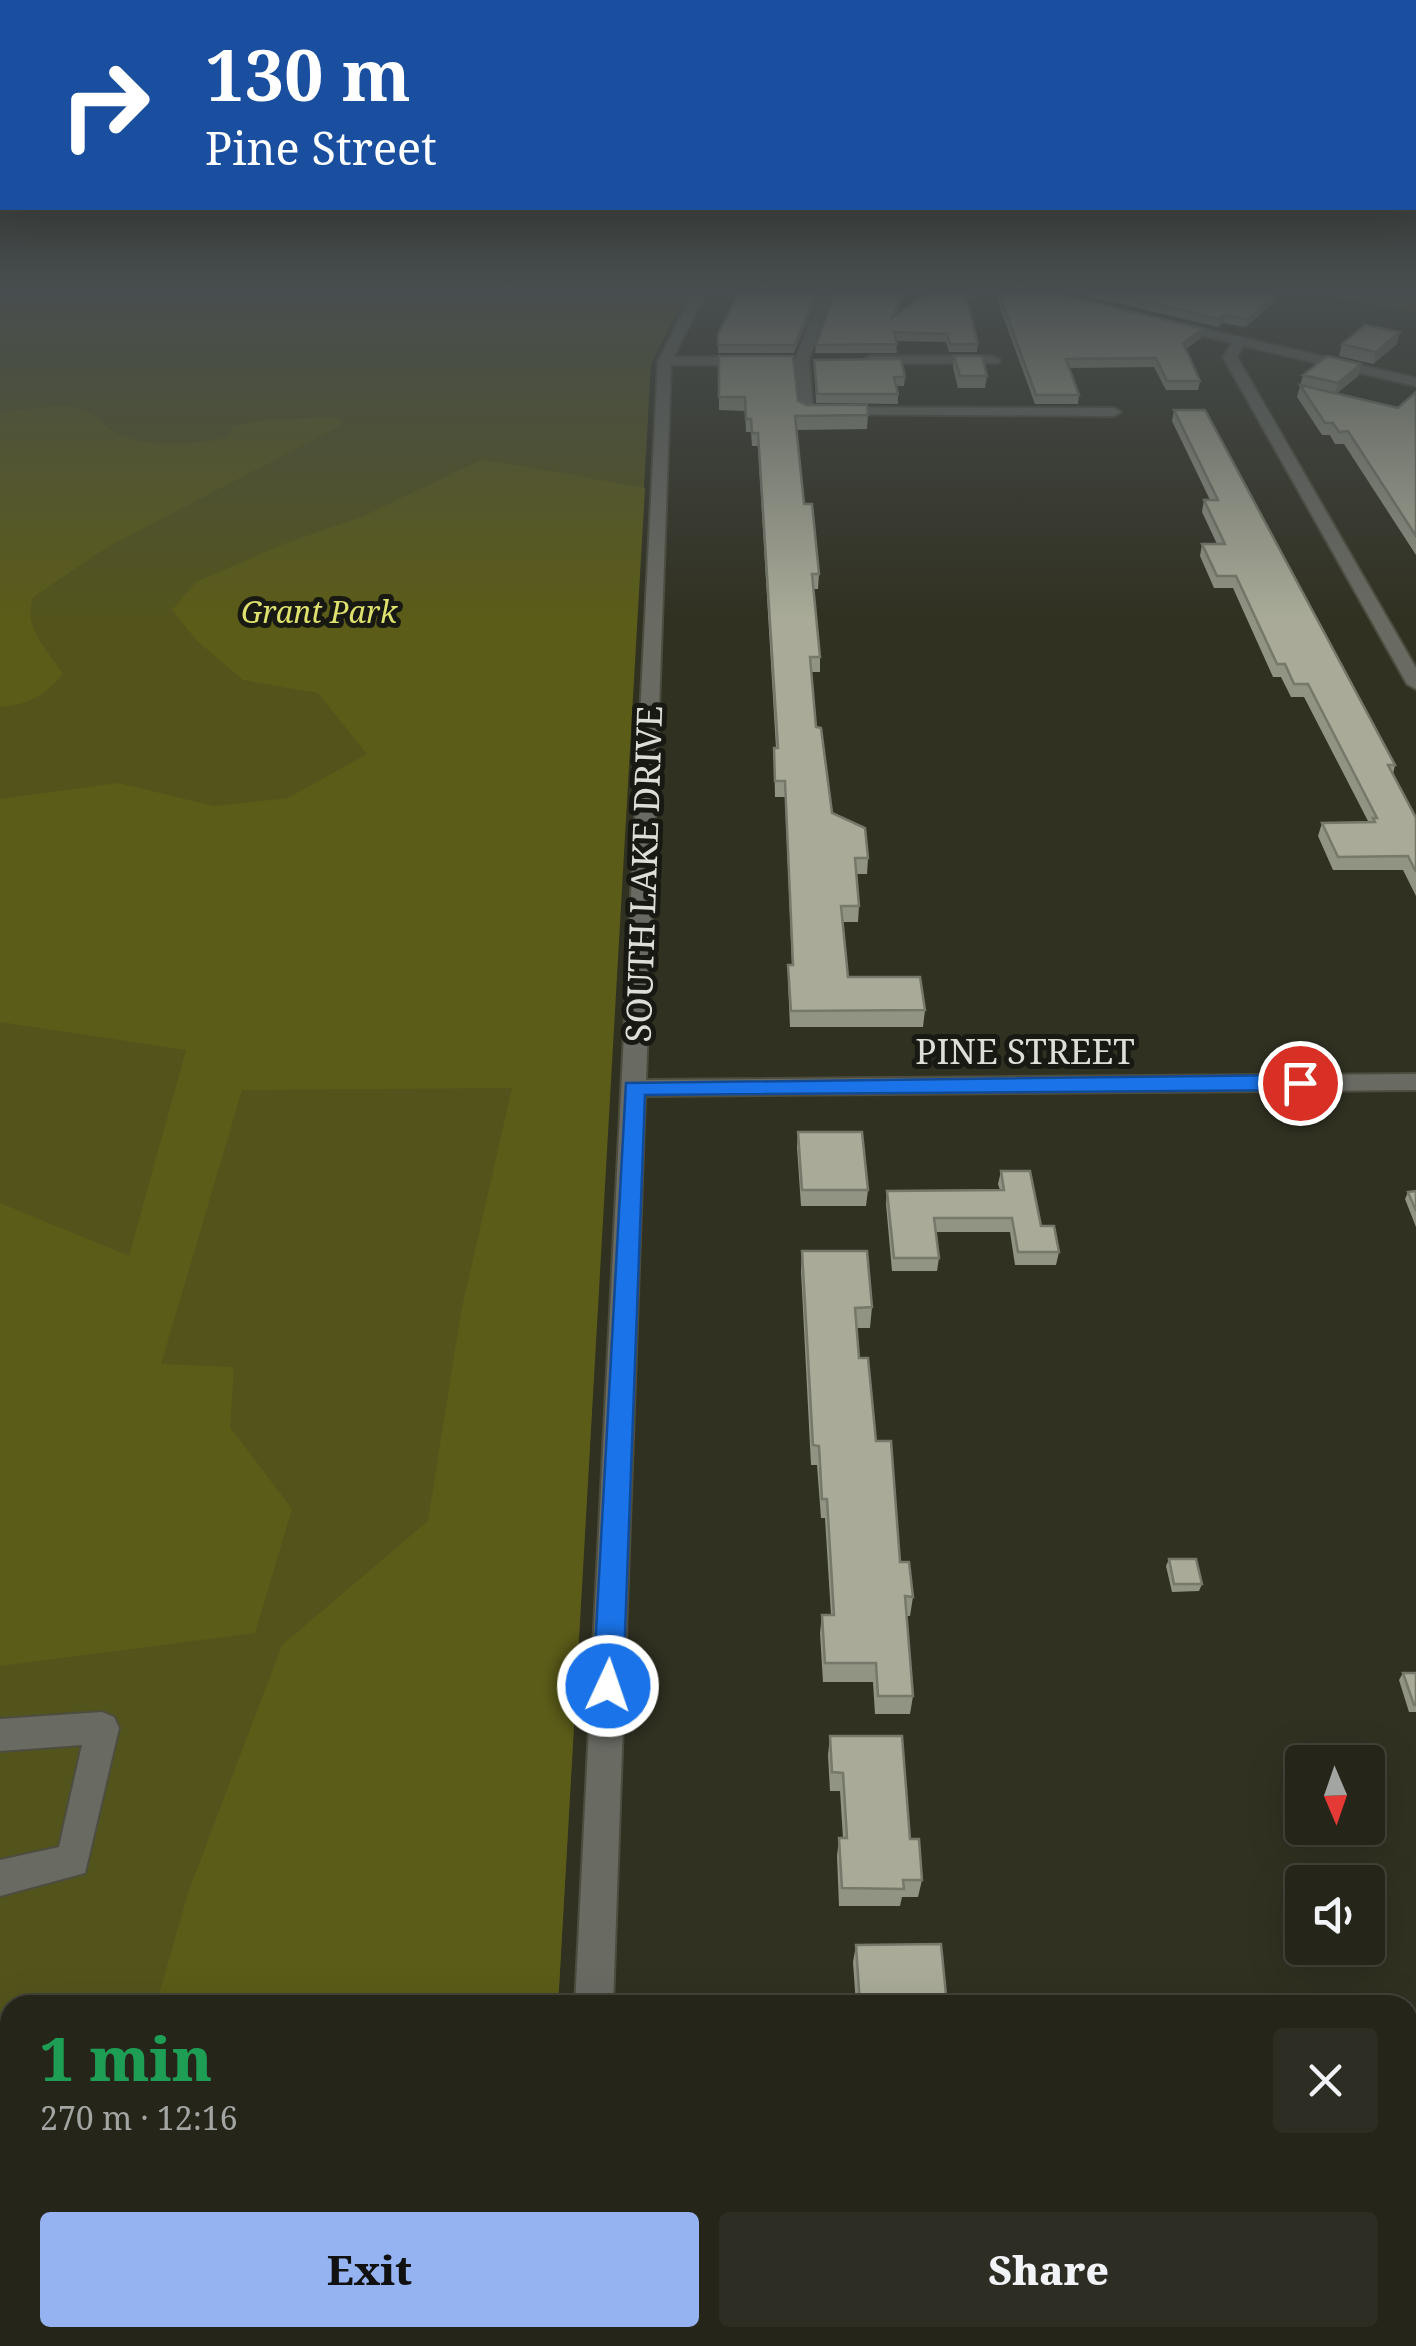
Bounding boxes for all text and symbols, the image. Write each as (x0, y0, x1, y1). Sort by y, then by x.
text: 130 m (205, 26, 411, 122)
icon: right (40, 40, 170, 170)
text: Pine Street (205, 117, 437, 178)
park label: Grant Park (241, 591, 398, 632)
street label: SOUTH LAKE DRIVE (614, 705, 672, 1043)
street label: PINE STREET (915, 1027, 1135, 1074)
pin (1258, 1041, 1343, 1126)
icon: arrive (1273, 1056, 1328, 1111)
position arrow (556, 1634, 660, 1738)
north arrow (1285, 1745, 1385, 1845)
map controls (1285, 1745, 1385, 1965)
button: sound (1285, 1865, 1385, 1965)
text: 1 min (40, 2017, 212, 2099)
button: close (1273, 2028, 1378, 2133)
text: 270 m · 12:16 (40, 2096, 238, 2139)
button: Exit (40, 2212, 699, 2327)
button: Share (719, 2212, 1378, 2327)

